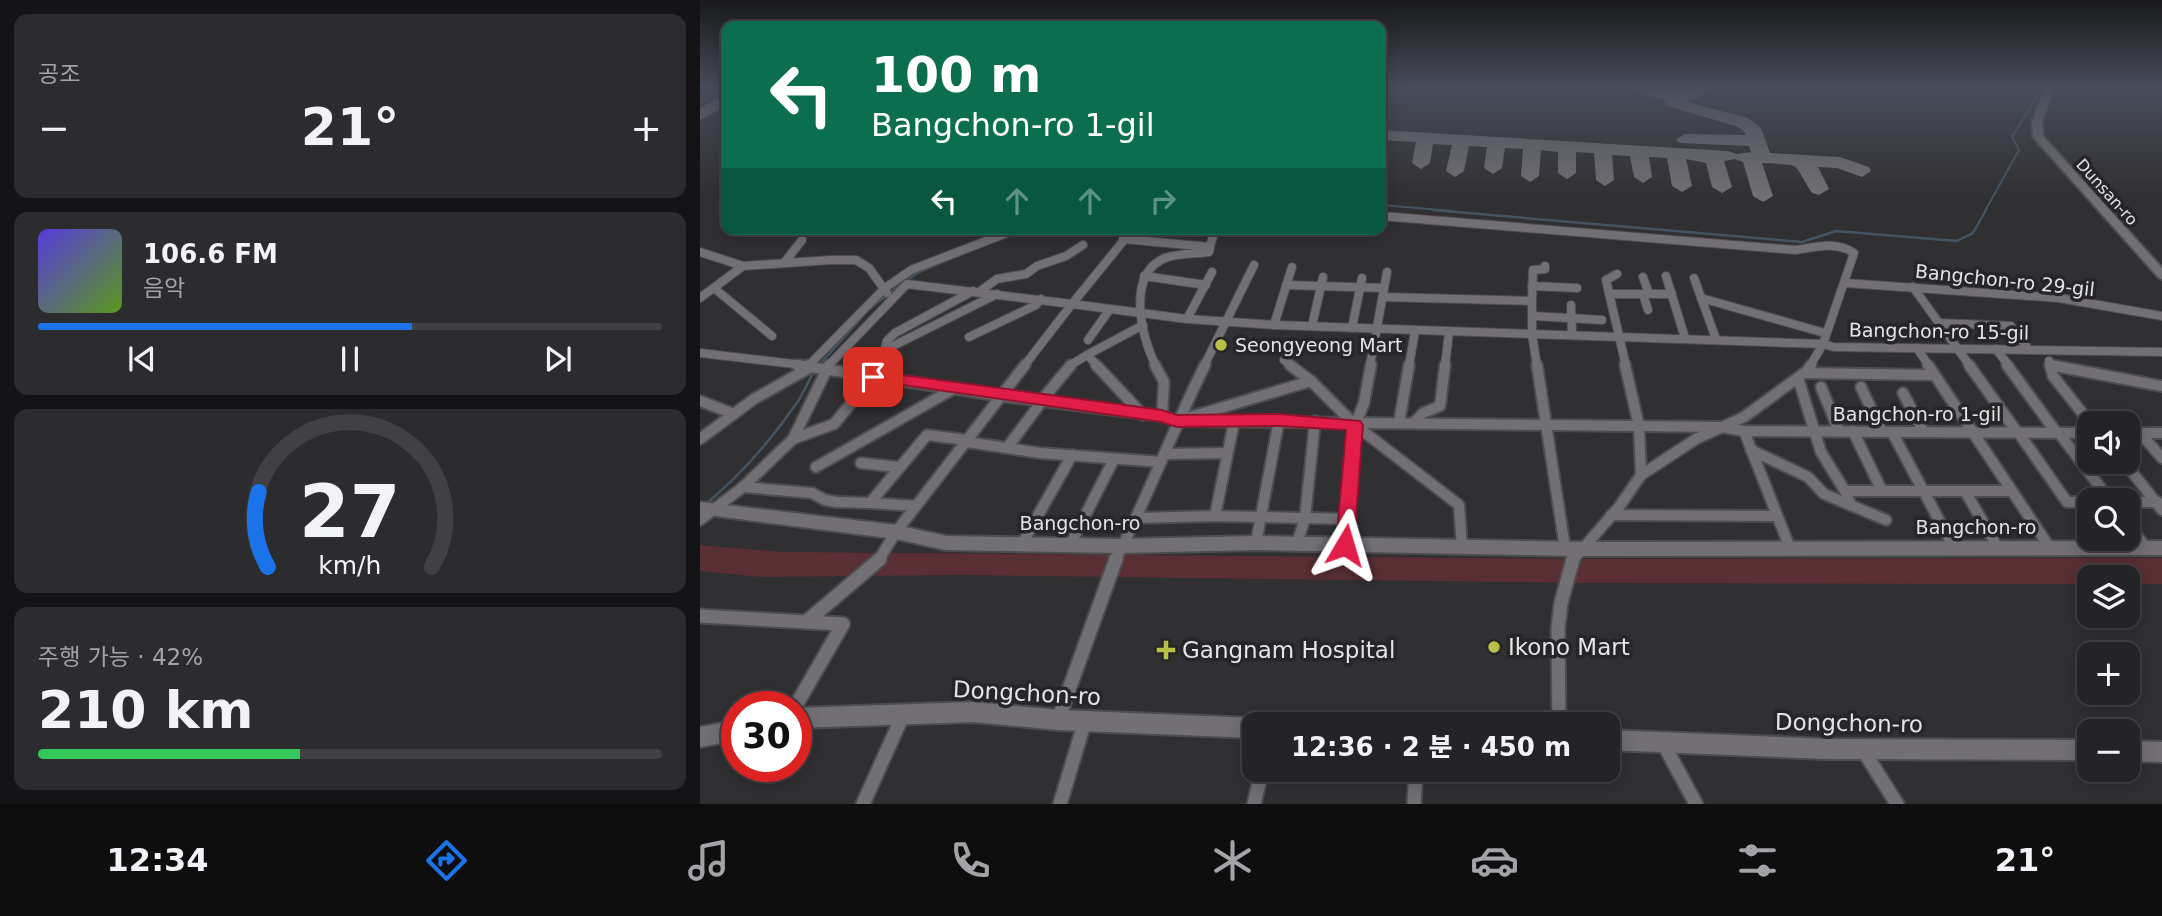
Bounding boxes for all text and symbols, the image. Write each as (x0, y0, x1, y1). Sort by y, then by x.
text: 100 m (871, 47, 1041, 104)
icon: left (756, 49, 847, 140)
text: 공조 (38, 61, 80, 87)
text: 21° (301, 97, 399, 157)
text: − (38, 106, 70, 150)
text: + (630, 106, 662, 150)
text: Bangchon-ro 1-gil (871, 106, 1155, 144)
street label: Dunsan-ro (2072, 155, 2142, 229)
icon: left (925, 182, 963, 220)
icon: ahead (998, 182, 1036, 220)
icon: ahead (1071, 182, 1109, 220)
icon: right (1144, 182, 1182, 220)
text: 106.6 FM (143, 239, 278, 269)
street label: Bangchon-ro 29-gil (1914, 260, 2096, 300)
text: 음악 (143, 275, 185, 301)
street label: Bangchon-ro 15-gil (1849, 318, 2029, 344)
place label: Seongyeong Mart (1235, 334, 1402, 356)
marker: Seongyeong Mart (1213, 337, 1229, 353)
icon: previous (123, 340, 161, 378)
icon: pause (331, 340, 369, 378)
icon: next (539, 340, 577, 378)
pin (843, 347, 903, 407)
icon: arrive (854, 358, 892, 396)
street label: Bangchon-ro 1-gil (1833, 403, 2001, 425)
map controls (2077, 411, 2140, 782)
button: sound (2077, 411, 2140, 474)
text: 27 (299, 469, 401, 554)
button: search (2077, 488, 2140, 551)
position arrow (1308, 508, 1382, 582)
street label: Bangchon-ro (1020, 512, 1140, 534)
street label: Bangchon-ro (1916, 516, 2036, 538)
text: km/h (318, 551, 382, 580)
button: layers (2077, 565, 2140, 628)
place label: Ikono Mart (1508, 634, 1630, 660)
place label: Gangnam Hospital (1182, 637, 1395, 663)
marker: Ikono Mart (1486, 639, 1502, 655)
marker: Gangnam Hospital (1156, 640, 1176, 660)
button: + (2077, 642, 2140, 705)
text: 주행 가능 · 42% (38, 644, 203, 670)
street label: Dongchon-ro (952, 676, 1102, 710)
text: 210 km (38, 680, 253, 740)
speed limit sign: 30 (721, 691, 812, 782)
street label: Dongchon-ro (1775, 709, 1923, 737)
button: − (2077, 719, 2140, 782)
text: 12:36 · 2 분 · 450 m (1291, 732, 1571, 762)
icon: directions (422, 836, 471, 885)
icon: music (684, 836, 733, 885)
icon: phone (946, 836, 995, 885)
icon: climate (1208, 836, 1257, 885)
icon: car (1470, 836, 1519, 885)
icon: filters (1733, 836, 1782, 885)
text: 12:34 (107, 841, 208, 879)
text: 21° (1995, 841, 2055, 879)

